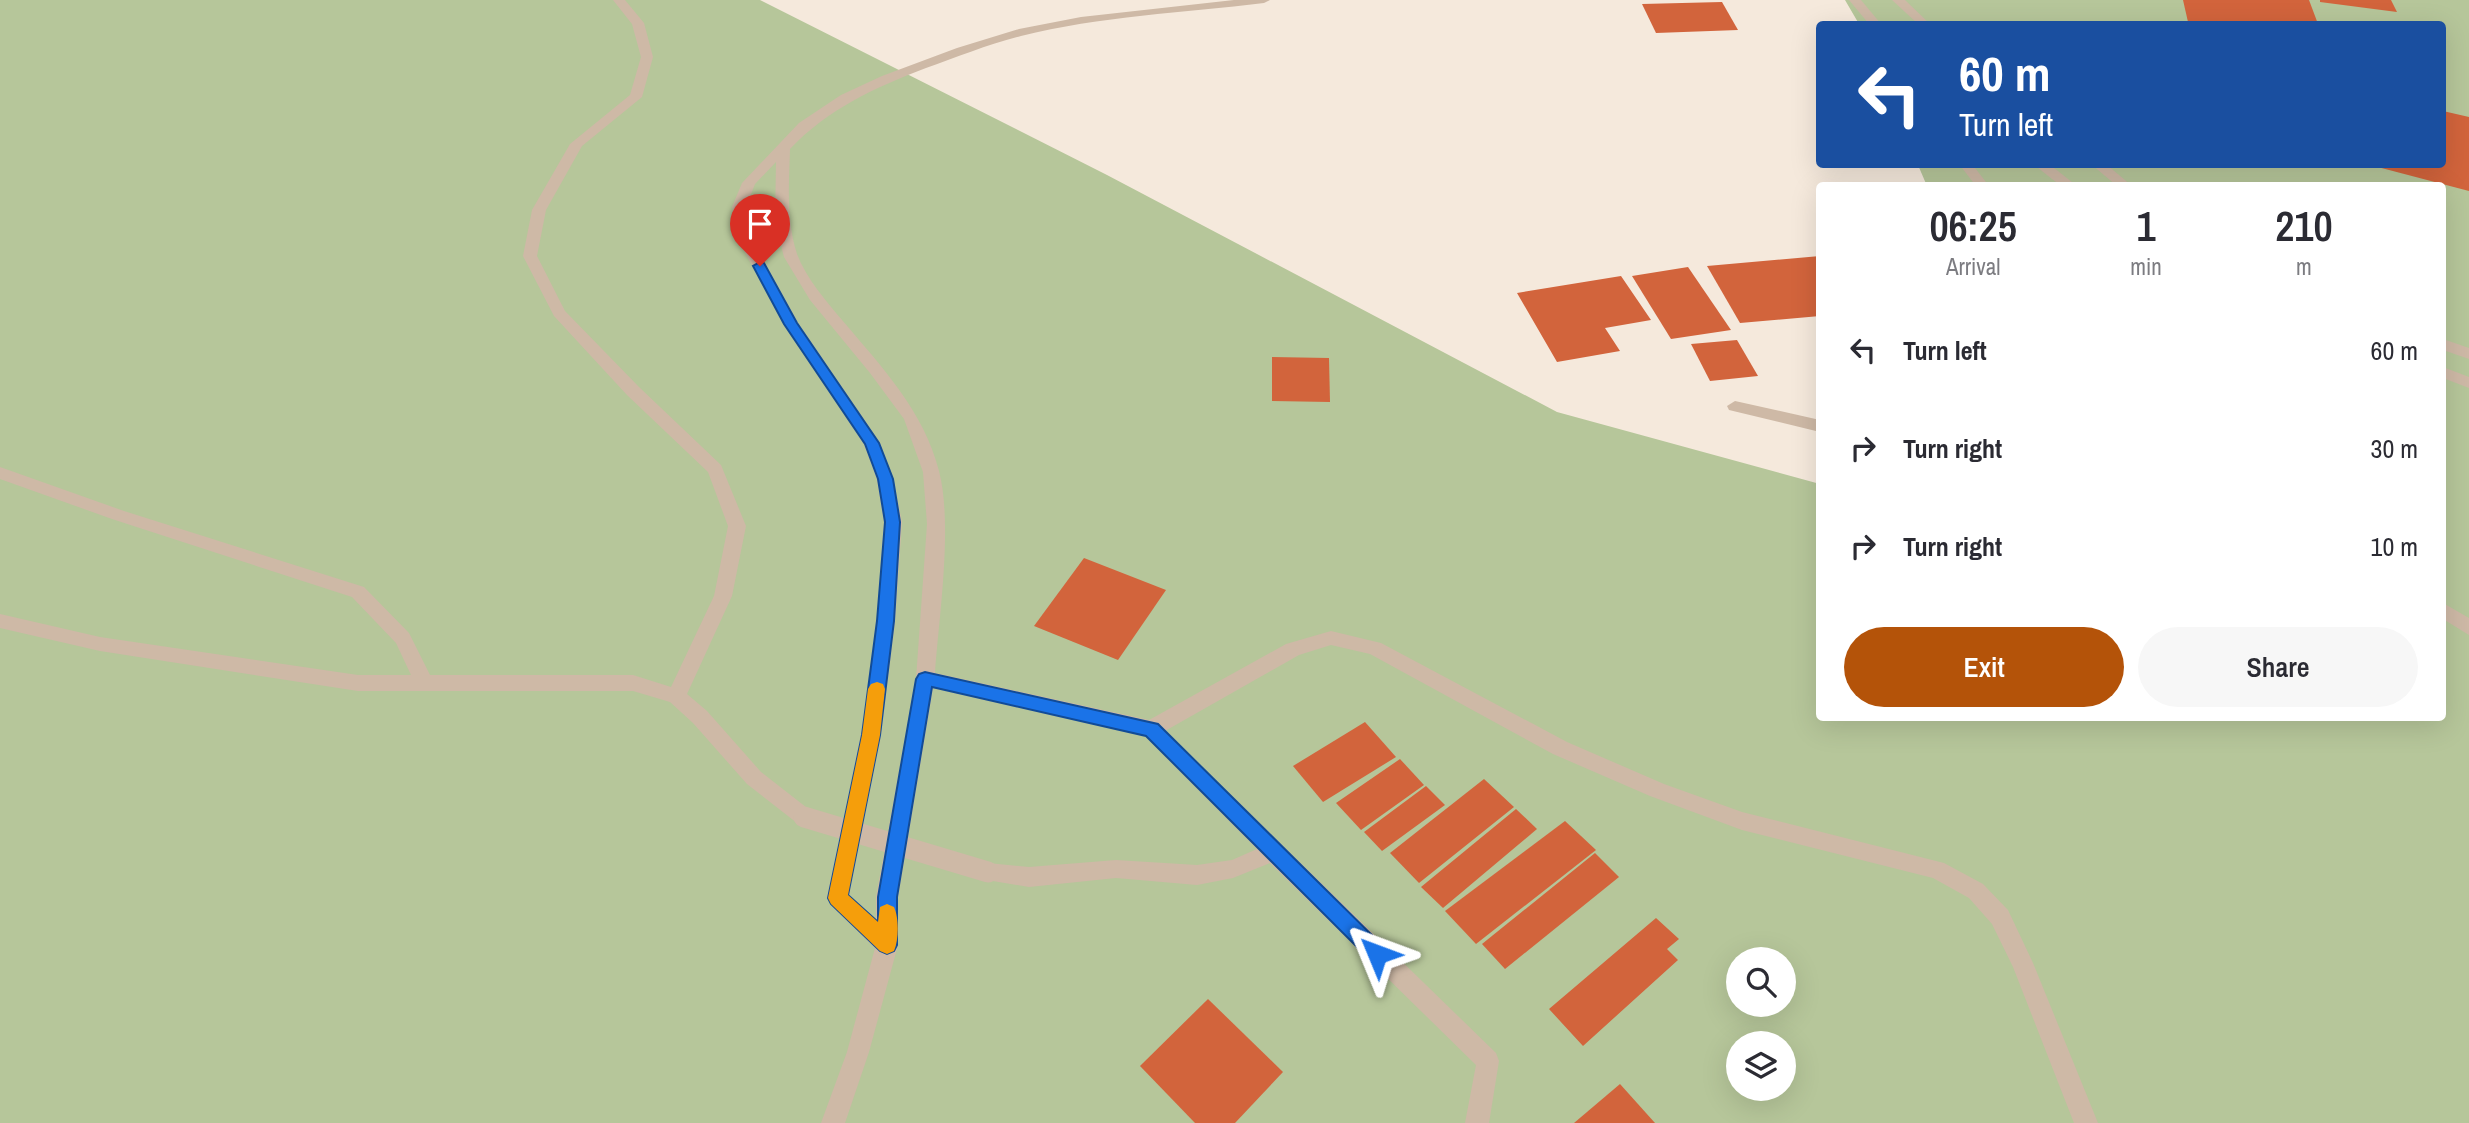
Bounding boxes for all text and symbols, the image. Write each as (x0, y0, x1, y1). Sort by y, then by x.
text: 60 m (1959, 40, 2051, 106)
icon: left (1844, 49, 1935, 140)
text: Turn left (1959, 103, 2053, 146)
pin (730, 194, 790, 266)
text: 06:25 (1929, 198, 2017, 254)
text: 1 (2136, 198, 2156, 254)
text: 210 (2275, 198, 2333, 254)
icon: arrive (741, 205, 779, 243)
text: Arrival (1946, 251, 2000, 282)
text: min (2130, 251, 2162, 282)
text: m (2296, 251, 2312, 282)
icon: left (1844, 331, 1882, 369)
text: Turn left (1903, 333, 1987, 368)
text: 60 m (2371, 333, 2418, 368)
icon: right (1844, 429, 1882, 467)
text: Turn right (1903, 431, 2002, 466)
text: 30 m (2371, 431, 2418, 466)
icon: right (1844, 527, 1882, 565)
text: Turn right (1903, 529, 2002, 564)
text: 10 m (2371, 529, 2418, 564)
button: Exit (1844, 627, 2124, 707)
button: Share (2138, 627, 2418, 707)
position arrow (1340, 917, 1414, 991)
map controls (1726, 947, 1796, 1101)
button: search (1726, 947, 1796, 1017)
button: layers (1726, 1031, 1796, 1101)

